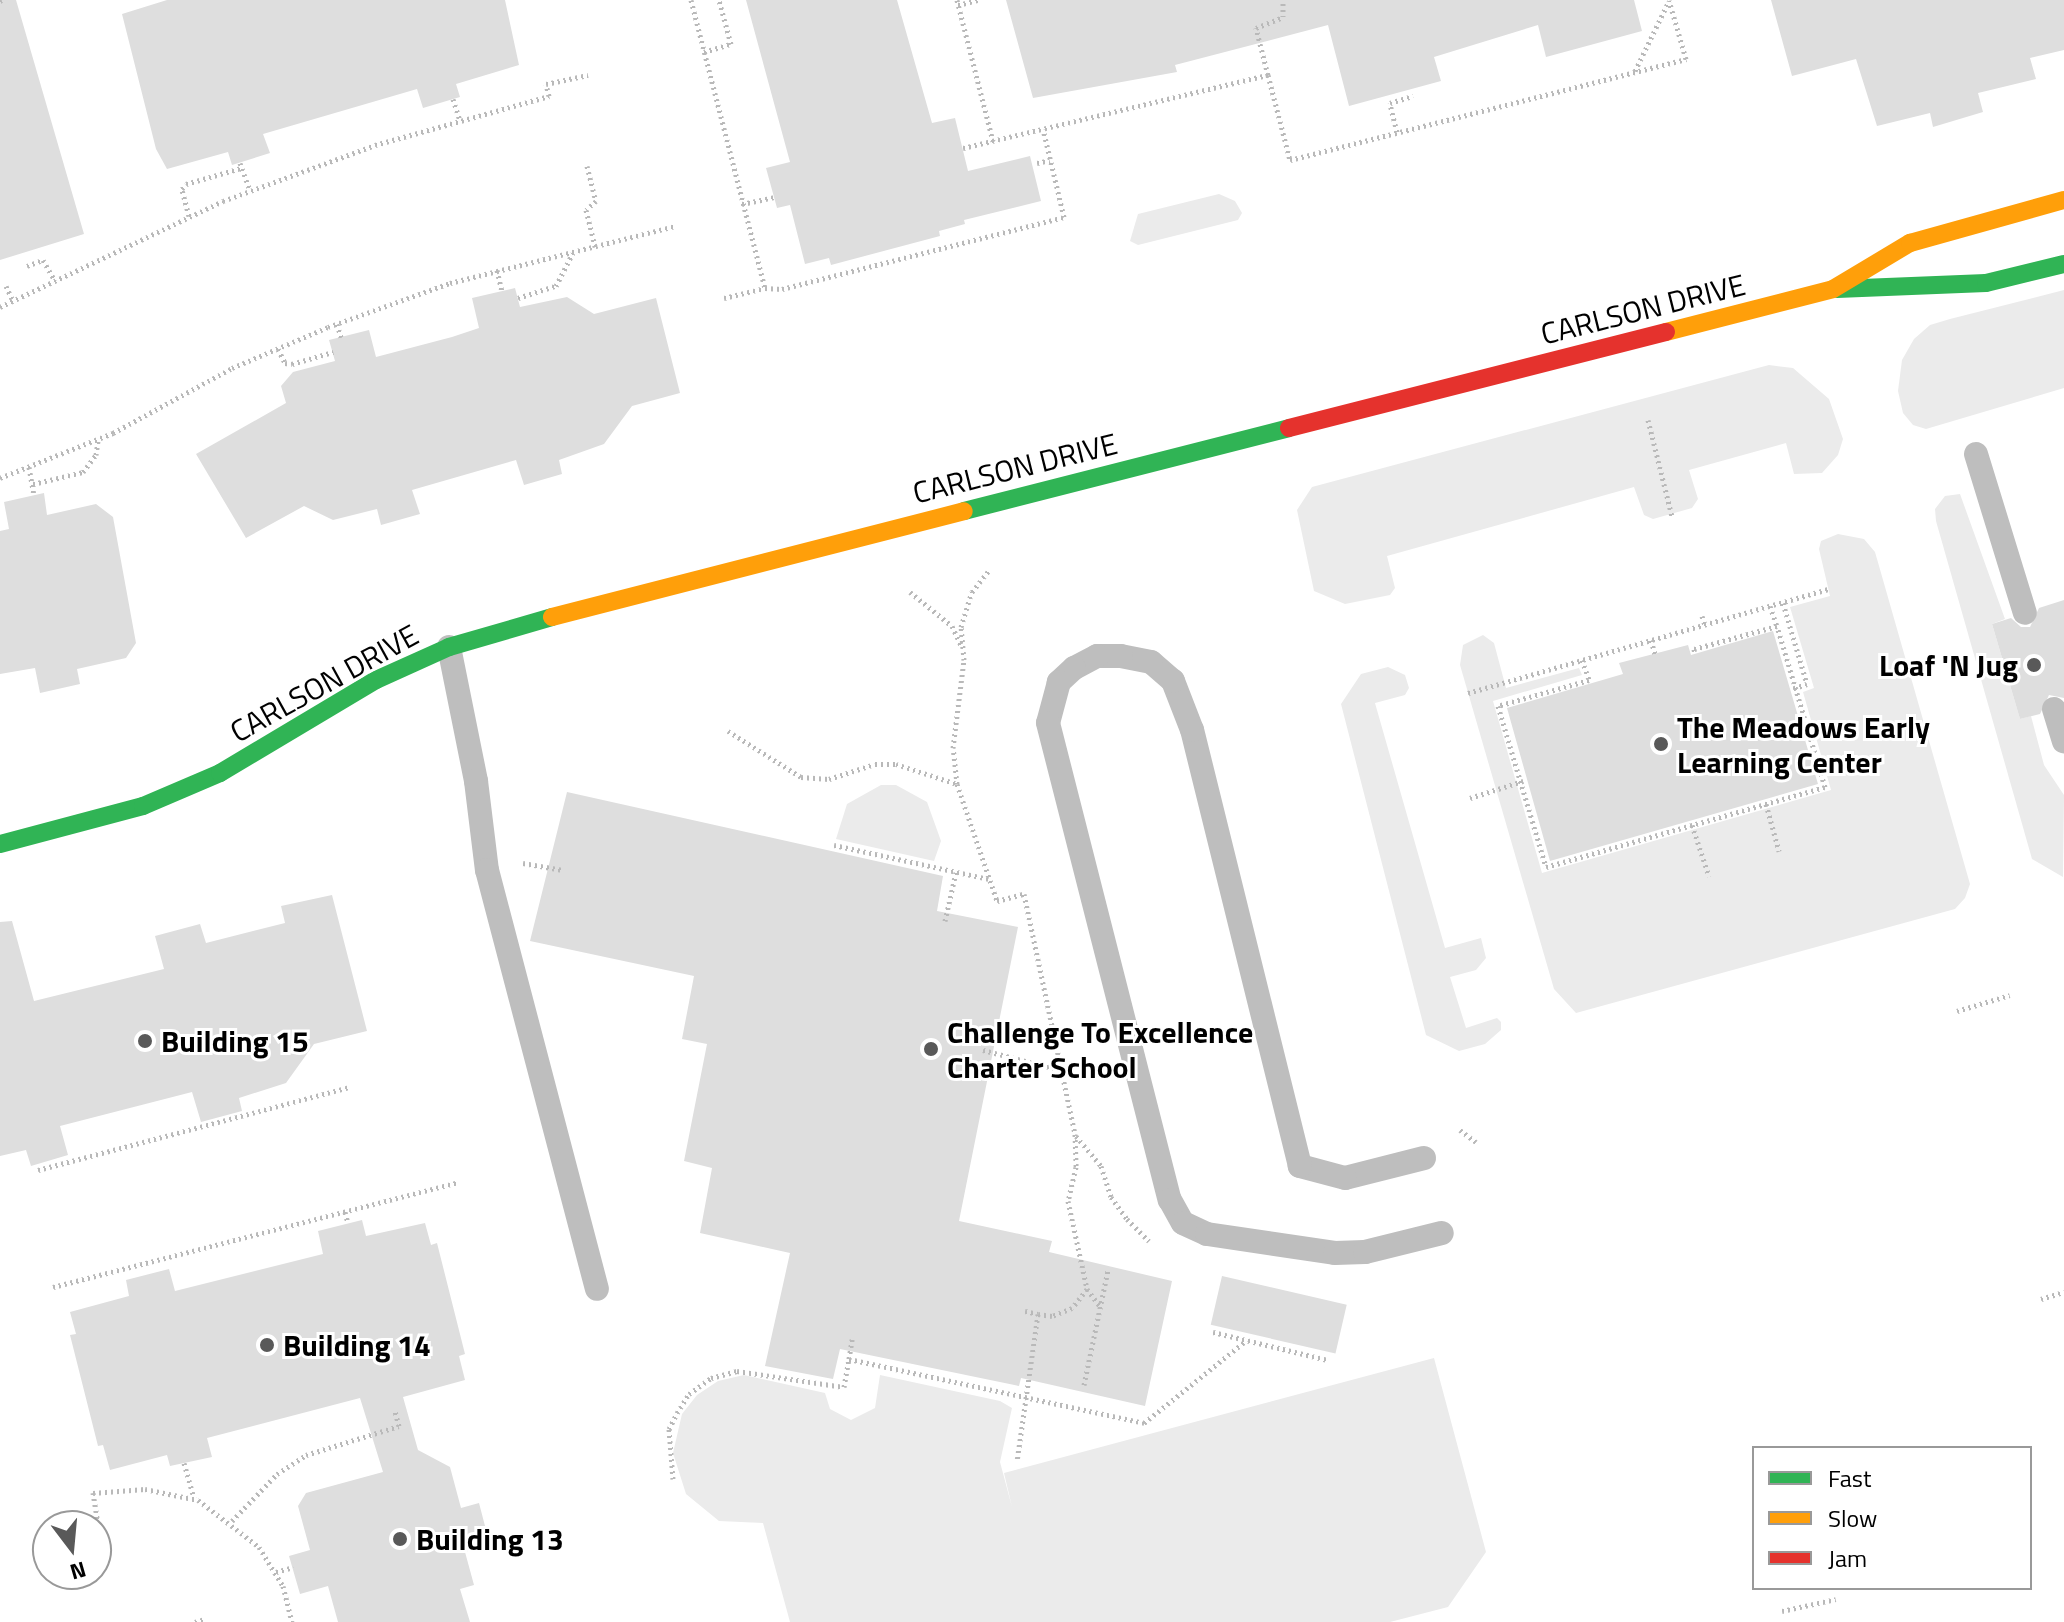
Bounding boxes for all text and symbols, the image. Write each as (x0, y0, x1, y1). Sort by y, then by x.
street label: CARLSON DRIVE (1537, 266, 1749, 352)
street label: CARLSON DRIVE (909, 425, 1121, 511)
street label: CARLSON DRIVE (224, 617, 424, 749)
place label: Loaf 'N Jug (1879, 647, 2018, 683)
marker: Loaf 'N Jug (2025, 656, 2043, 674)
place label: The Meadows Early Learning Center (1677, 709, 1930, 780)
marker: The Meadows Early Learning Center (1652, 735, 1670, 753)
place label: Challenge To Excellence Charter School (947, 1014, 1253, 1084)
place label: Building 15 (161, 1023, 309, 1059)
marker: Building 15 (136, 1032, 154, 1050)
marker: Challenge To Excellence Charter School (922, 1040, 940, 1058)
place label: Building 14 (283, 1327, 431, 1363)
marker: Building 14 (258, 1336, 276, 1354)
legend (1752, 1446, 2032, 1590)
text: Fast (1828, 1460, 1871, 1496)
text: Slow (1828, 1500, 1877, 1536)
north arrow (32, 1510, 112, 1590)
place label: Building 13 (416, 1521, 564, 1557)
marker: Building 13 (391, 1530, 409, 1548)
text: Jam (1828, 1540, 1867, 1576)
text: N (66, 1553, 90, 1590)

